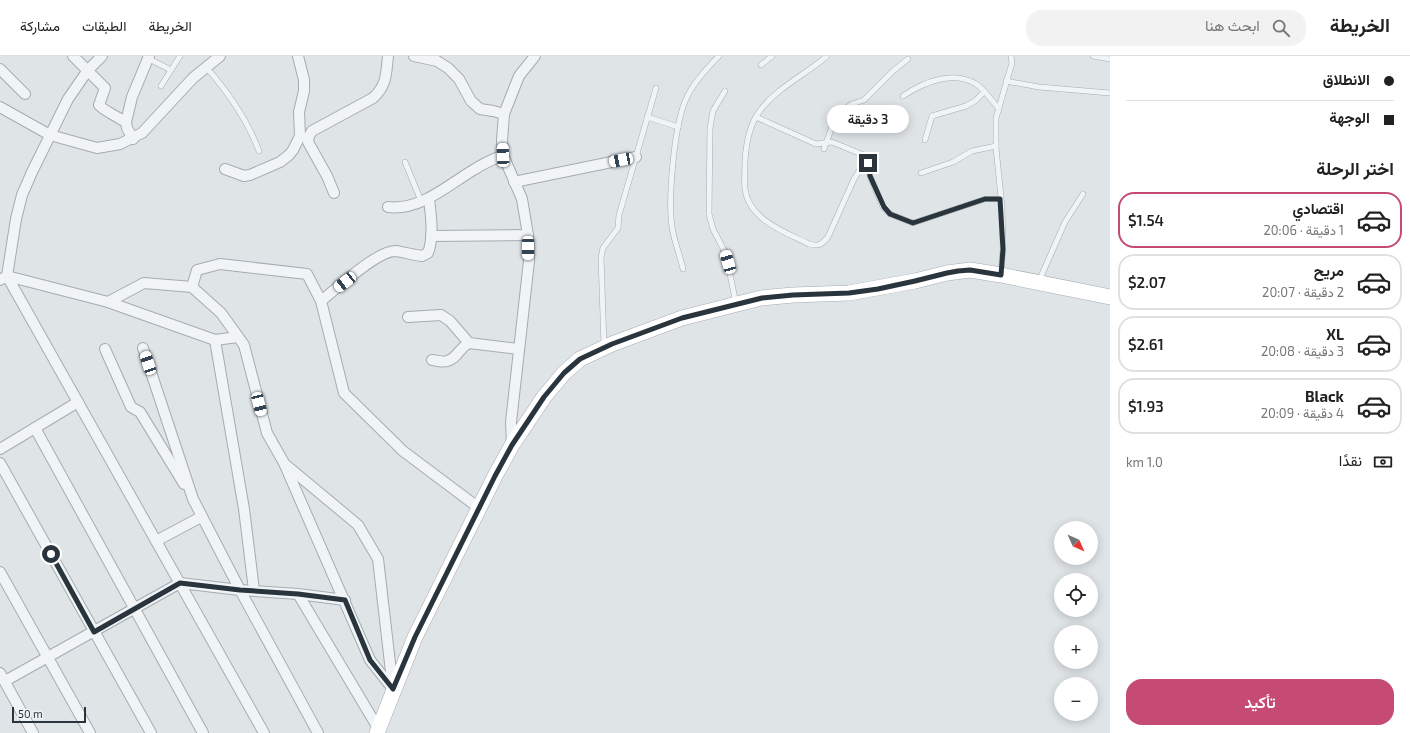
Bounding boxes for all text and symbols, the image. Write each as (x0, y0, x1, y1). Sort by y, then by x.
search box (1026, 10, 1306, 46)
text: الخريطة (1330, 13, 1390, 36)
text: ابحث هنا (1205, 16, 1260, 34)
text: مشاركة (20, 17, 60, 34)
text: الطبقات (82, 17, 126, 34)
text: الخريطة (148, 17, 192, 34)
icon: search (1270, 17, 1292, 39)
text: الانطلاق (1323, 70, 1370, 88)
callout: 3 دقيقة (827, 105, 909, 133)
text: الوجهة (1329, 108, 1370, 126)
text: 3 دقيقة (848, 111, 888, 127)
car (497, 143, 509, 167)
car (608, 152, 634, 168)
route end (859, 154, 877, 172)
text: اختر الرحلة (1316, 157, 1394, 179)
text: اقتصادي (1292, 199, 1344, 217)
icon: car (1356, 202, 1392, 238)
text: $1.54 (1128, 211, 1164, 229)
text: 1 دقيقة · 20:06 (1263, 222, 1344, 238)
car (522, 236, 534, 260)
car (719, 249, 737, 275)
text: مريح (1314, 261, 1344, 279)
icon: car (1356, 264, 1392, 300)
car (332, 270, 358, 294)
text: $2.07 (1128, 273, 1166, 291)
text: 2 دقيقة · 20:07 (1262, 284, 1344, 300)
text: XL (1326, 325, 1344, 343)
icon: car (1356, 326, 1392, 362)
text: $2.61 (1128, 335, 1164, 353)
text: 3 دقيقة · 20:08 (1261, 343, 1344, 359)
car (139, 350, 157, 376)
text: Black (1305, 387, 1344, 405)
icon: car (1356, 388, 1392, 424)
car (250, 391, 268, 417)
text: $1.93 (1128, 397, 1164, 415)
text: 4 دقيقة · 20:09 (1261, 405, 1344, 421)
text: نقدًا (1339, 451, 1362, 469)
icon: cash (1372, 451, 1394, 473)
text: 1.0 km (1126, 454, 1163, 470)
north arrow (1054, 521, 1098, 565)
map controls (1054, 521, 1098, 721)
route start (42, 545, 60, 563)
button: locate (1054, 573, 1098, 617)
button: + (1054, 625, 1098, 669)
button: − (1054, 677, 1098, 721)
button: تأكيد (1126, 679, 1394, 725)
scale bar (12, 705, 86, 724)
text: 50 m (18, 707, 43, 720)

